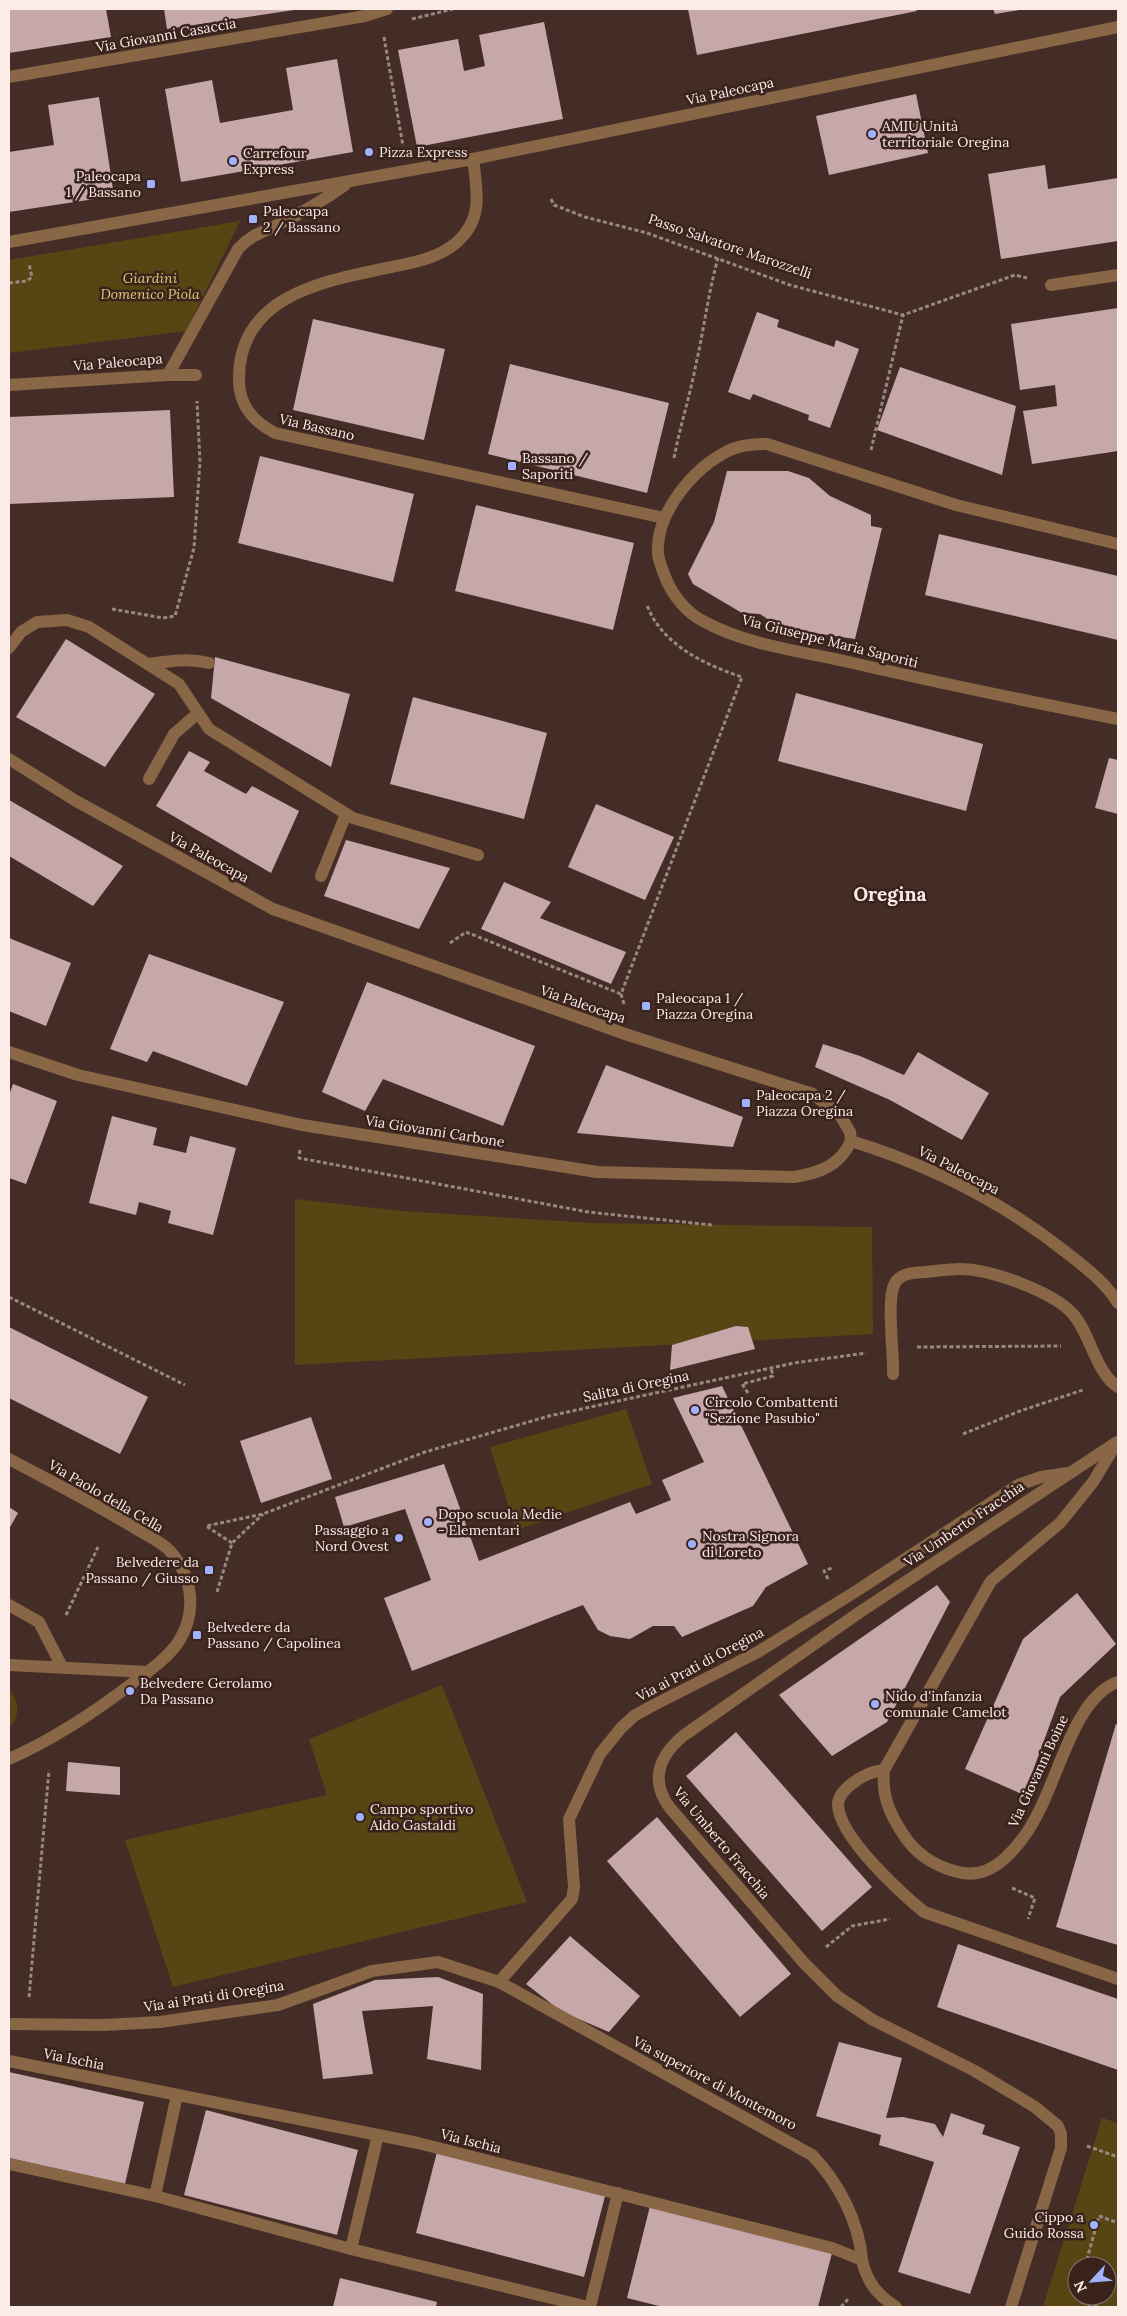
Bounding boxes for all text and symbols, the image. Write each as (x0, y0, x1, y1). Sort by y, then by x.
street label: Via Giovanni Casaccia (94, 14, 237, 56)
street label: Via Paleocapa (684, 73, 775, 109)
place label: AMIU Unità territoriale Oregina (881, 117, 1010, 151)
marker: AMIU Unità territoriale Oregina (866, 128, 878, 140)
place label: Pizza Express (379, 143, 468, 161)
place label: Carrefour Express (243, 144, 307, 178)
marker: Pizza Express (363, 146, 375, 158)
marker: Carrefour Express (227, 155, 239, 167)
place label: Paleocapa 1 / Bassano (66, 167, 141, 201)
marker: Paleocapa 1 / Bassano (145, 178, 157, 190)
place label: Paleocapa 2 / Bassano (263, 202, 340, 236)
street label: Passo Salvatore Marozzelli (646, 210, 814, 282)
marker: Paleocapa 2 / Bassano (247, 213, 259, 225)
park label: Giardini Domenico Piola (100, 269, 200, 303)
street label: Via Paleocapa (72, 349, 163, 375)
street label: Via Bassano (277, 409, 356, 444)
place label: Bassano / Saporiti (522, 449, 588, 483)
marker: Bassano / Saporiti (506, 460, 518, 472)
street label: Via Giuseppe Maria Saporiti (739, 610, 920, 672)
street label: Via Paleocapa (165, 827, 252, 886)
district label: Oregina (853, 882, 927, 906)
street label: Via Paleocapa (537, 981, 628, 1027)
place label: Paleocapa 1 / Piazza Oregina (656, 989, 753, 1023)
marker: Paleocapa 1 / Piazza Oregina (640, 1000, 652, 1012)
place label: Paleocapa 2 / Piazza Oregina (756, 1086, 853, 1120)
marker: Paleocapa 2 / Piazza Oregina (740, 1097, 752, 1109)
street label: Via Giovanni Carbone (363, 1111, 506, 1151)
street label: Via Paleocapa (914, 1141, 1003, 1198)
street label: Salita di Oregina (581, 1366, 691, 1406)
place label: Circolo Combattenti "Sezione Pasubio" (705, 1393, 838, 1427)
marker: Circolo Combattenti "Sezione Pasubio" (689, 1404, 701, 1416)
street label: Via Paolo della Cella (44, 1455, 167, 1536)
street label: Via Umberto Fracchia (900, 1477, 1028, 1571)
place label: Dopo scuola Medie - Elementari (438, 1505, 563, 1539)
marker: Dopo scuola Medie - Elementari (422, 1516, 434, 1528)
place label: Passaggio a Nord Ovest (314, 1521, 390, 1555)
place label: Nostra Signora di Loreto (702, 1527, 799, 1561)
marker: Passaggio a Nord Ovest (393, 1532, 405, 1544)
marker: Nostra Signora di Loreto (686, 1538, 698, 1550)
place label: Belvedere da Passano / Giusso (85, 1553, 199, 1587)
marker: Belvedere da Passano / Giusso (203, 1564, 215, 1576)
place label: Belvedere da Passano / Capolinea (207, 1618, 341, 1652)
street label: Via ai Prati di Oregina (632, 1623, 767, 1706)
marker: Belvedere da Passano / Capolinea (191, 1629, 203, 1641)
place label: Belvedere Gerolamo Da Passano (140, 1674, 272, 1708)
marker: Belvedere Gerolamo Da Passano (124, 1685, 136, 1697)
place label: Nido d'infanzia comunale Camelot (885, 1687, 1007, 1721)
marker: Nido d'infanzia comunale Camelot (869, 1698, 881, 1710)
street label: Via Giovanni Boine (1004, 1711, 1072, 1831)
street label: Via Umberto Fracchia (669, 1782, 774, 1903)
place label: Campo sportivo Aldo Gastaldi (369, 1800, 474, 1834)
marker: Campo sportivo Aldo Gastaldi (354, 1811, 366, 1823)
street label: Via ai Prati di Oregina (142, 1976, 285, 2016)
street label: Via superiore di Montemoro (629, 2032, 800, 2134)
street label: Via Ischia (41, 2044, 106, 2074)
street label: Via Ischia (438, 2125, 503, 2157)
place label: Cippo a Guido Rossa (1004, 2208, 1084, 2242)
marker: Cippo a Guido Rossa (1088, 2219, 1100, 2231)
north arrow (1067, 2256, 1117, 2306)
text: N (1070, 2278, 1091, 2296)

